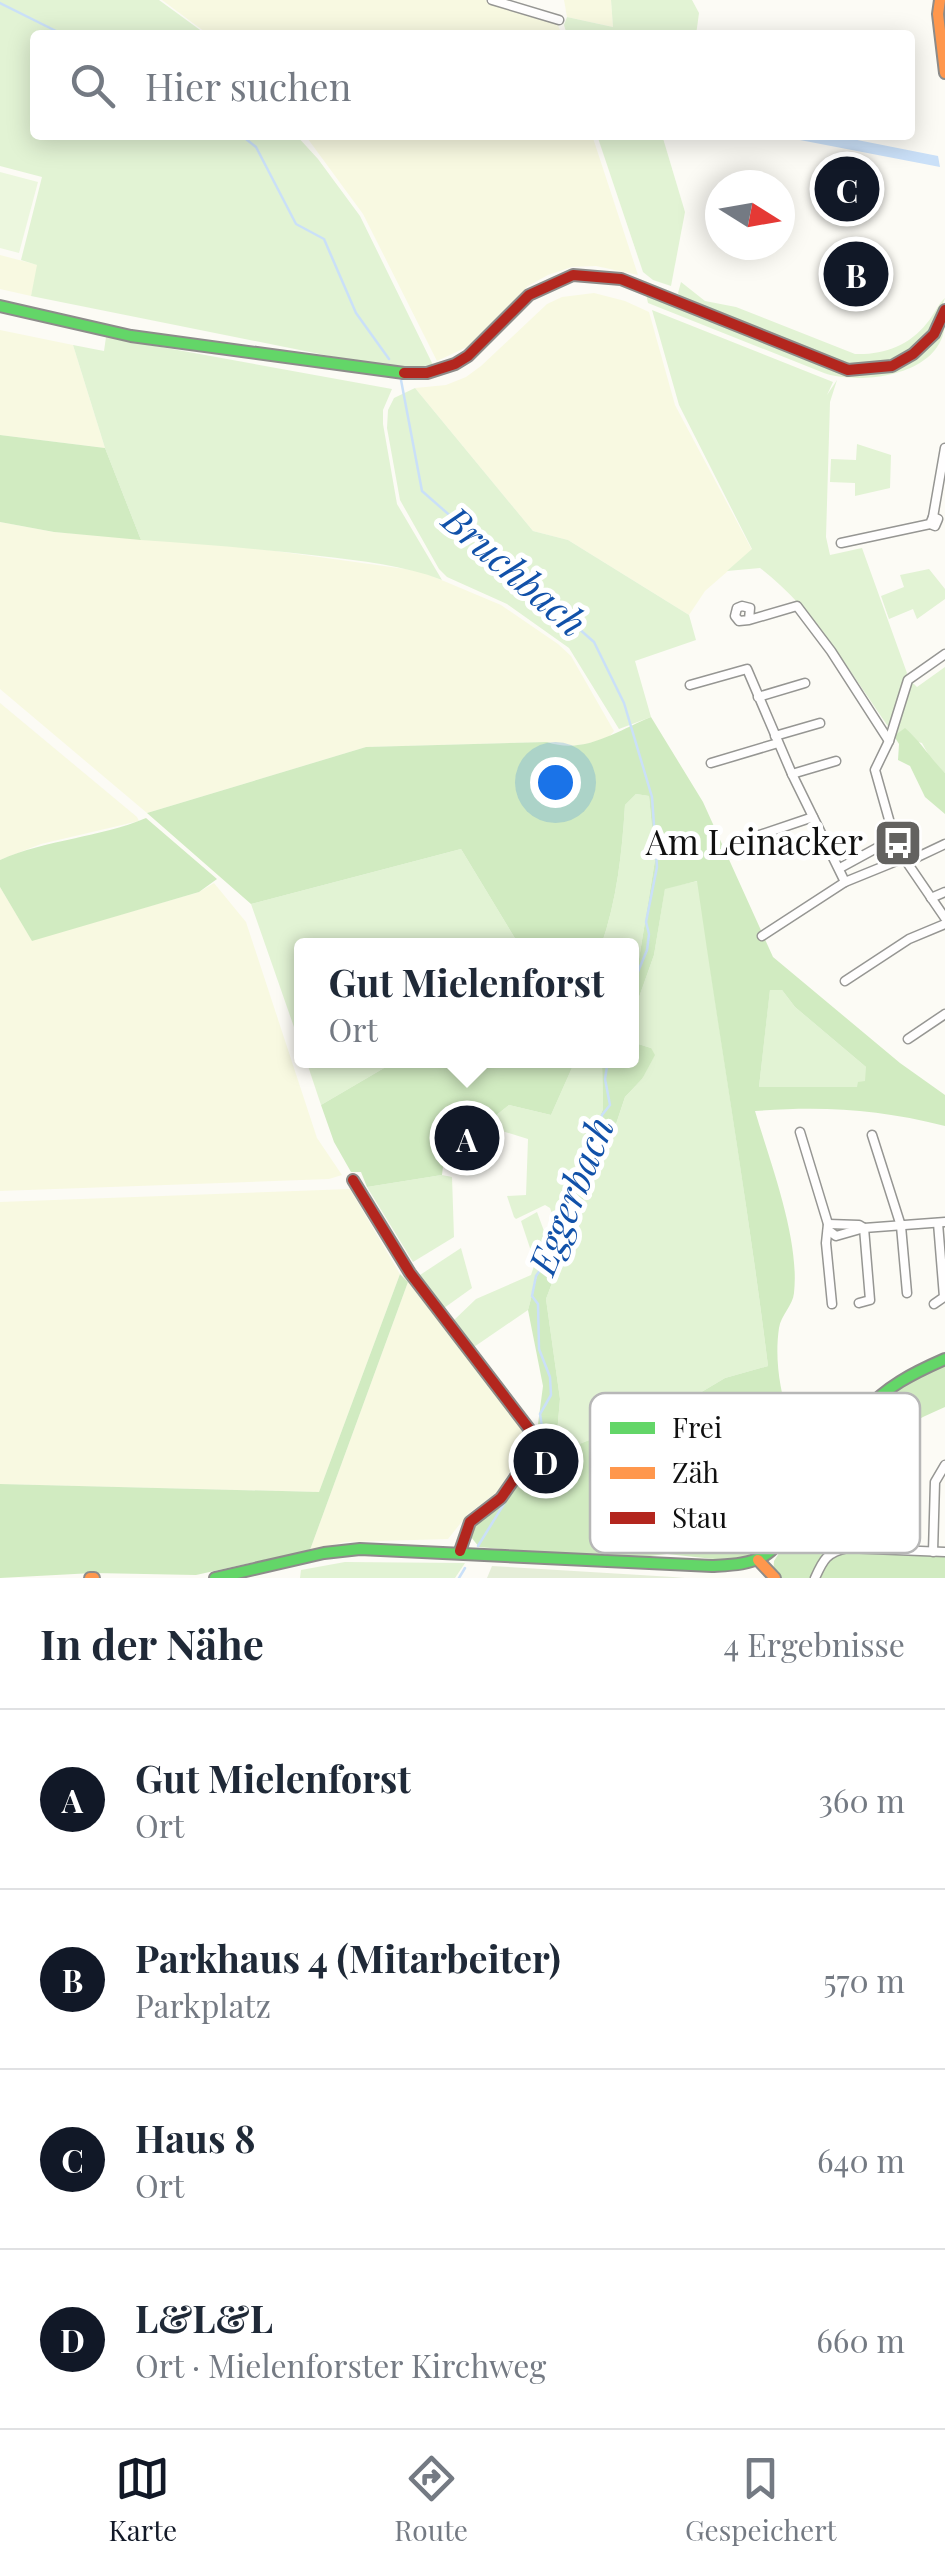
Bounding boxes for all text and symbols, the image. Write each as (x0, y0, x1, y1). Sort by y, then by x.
search box (30, 30, 915, 140)
icon: search (65, 58, 120, 113)
text: Hier suchen (145, 60, 352, 111)
pin: C (814, 152, 880, 226)
north arrow (705, 170, 795, 260)
pin: B (824, 236, 888, 312)
water label: Bruchbach (432, 492, 598, 647)
your location (530, 757, 581, 808)
place label: Am Leinacker (645, 817, 863, 864)
bus stop icon: Am Leinacker (872, 817, 924, 869)
popup (294, 938, 639, 1068)
text: Gut Mielenforst (329, 956, 604, 1007)
text: Ort (329, 1007, 378, 1050)
pin: A (434, 1100, 500, 1176)
water label: Eggerbach (514, 1109, 624, 1283)
legend (590, 1393, 920, 1553)
text: Frei (672, 1408, 722, 1445)
pin: D (514, 1424, 578, 1498)
text: Zäh (672, 1453, 720, 1490)
text: Stau (672, 1498, 727, 1535)
text: In der Nähe (40, 1615, 264, 1671)
text: 4 Ergebnisse (723, 1622, 905, 1665)
text: Gut Mielenforst (135, 1752, 411, 1803)
text: A (62, 1778, 83, 1821)
text: 360 m (818, 1778, 905, 1821)
text: Ort (135, 1803, 184, 1846)
text: Parkhaus 4 (Mitarbeiter) (135, 1932, 561, 1983)
text: B (62, 1958, 83, 2001)
text: 570 m (823, 1958, 905, 2001)
text: Parkplatz (135, 1983, 271, 2026)
text: Haus 8 (135, 2112, 256, 2163)
text: C (61, 2138, 84, 2181)
text: 640 m (817, 2138, 905, 2181)
text: Ort (135, 2163, 184, 2206)
text: L&L&L (135, 2292, 273, 2343)
text: D (60, 2318, 85, 2361)
text: 660 m (816, 2318, 905, 2361)
text: Ort · Mielenforster Kirchweg (135, 2343, 546, 2386)
tab: Karte (108, 2451, 177, 2548)
tab: Route (394, 2451, 468, 2548)
tab: Gespeichert (685, 2451, 837, 2548)

